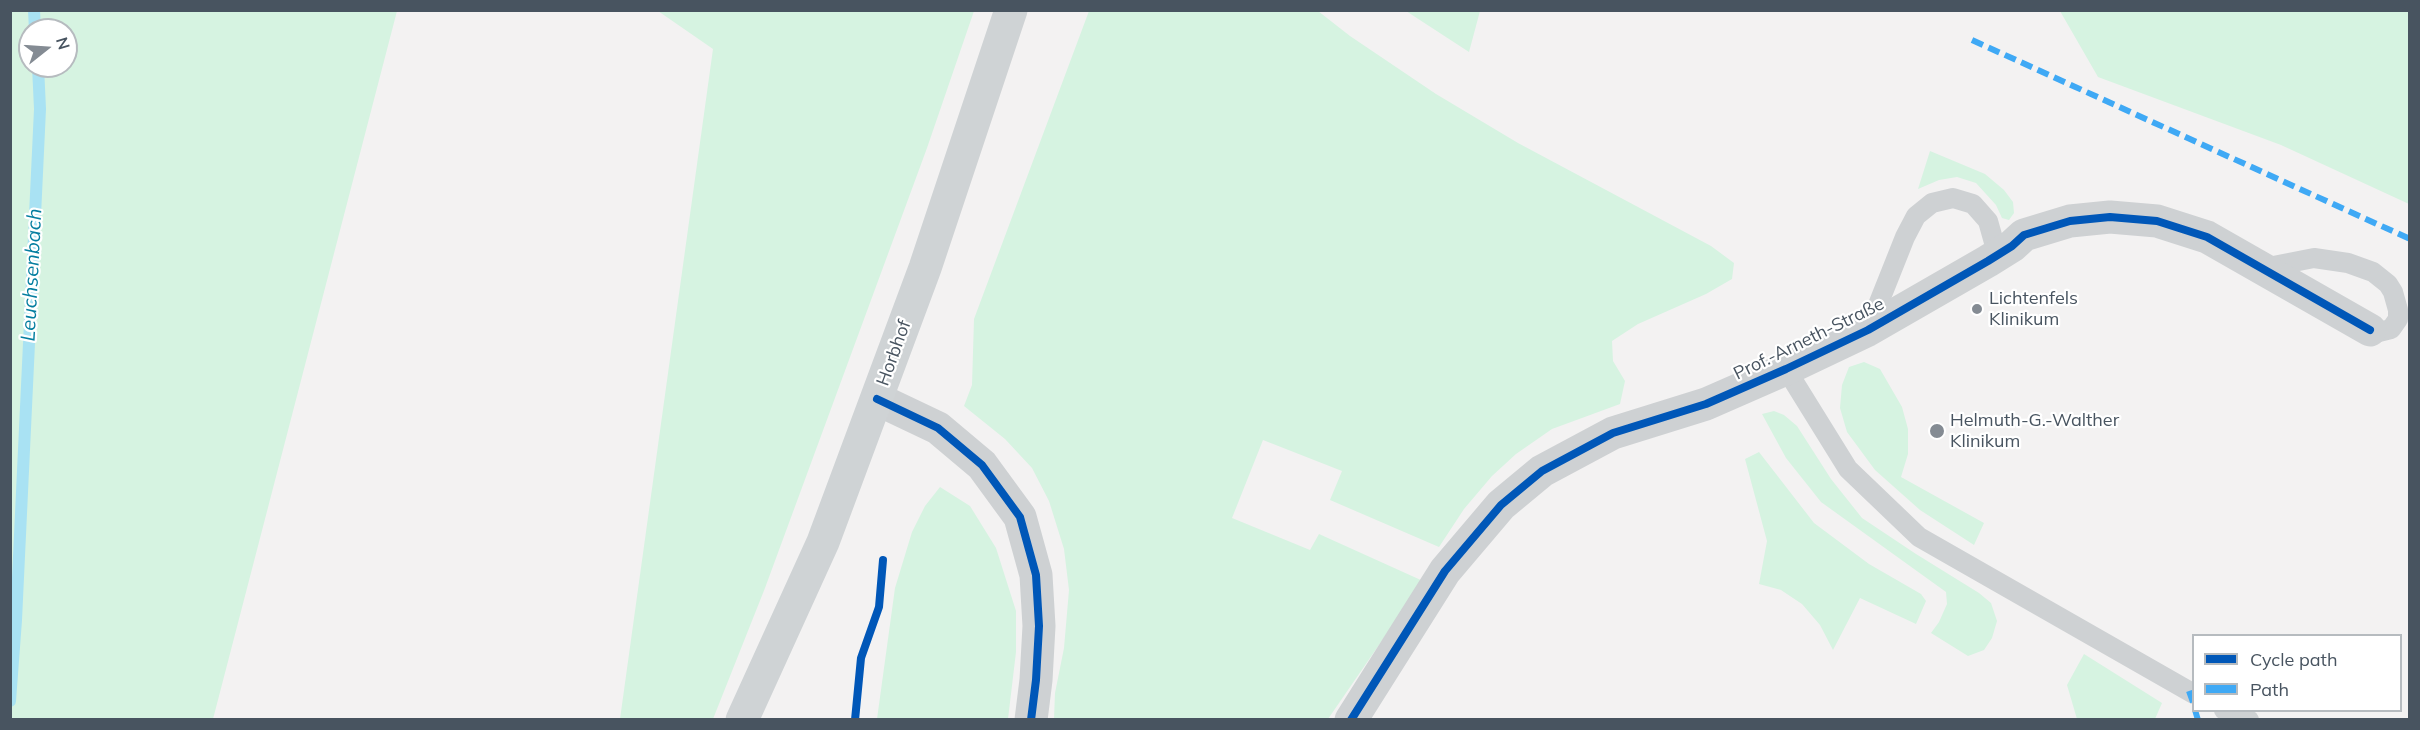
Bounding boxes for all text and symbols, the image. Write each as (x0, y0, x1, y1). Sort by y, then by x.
north arrow (18, 18, 78, 78)
text: N (52, 35, 75, 52)
water label: Leuchsenbach (17, 208, 47, 342)
place label: Lichtenfels Klinikum (1989, 288, 2078, 330)
street label: Prof.-Arneth-Straße (1730, 293, 1888, 385)
marker: Lichtenfels Klinikum (1970, 302, 1984, 316)
street label: Horbhof (872, 317, 916, 389)
place label: Helmuth-G.-Walther Klinikum (1950, 410, 2119, 452)
marker: Helmuth-G.-Walther Klinikum (1928, 422, 1946, 440)
legend (2192, 634, 2402, 712)
text: Cycle path (2250, 648, 2337, 671)
text: Path (2250, 678, 2289, 701)

